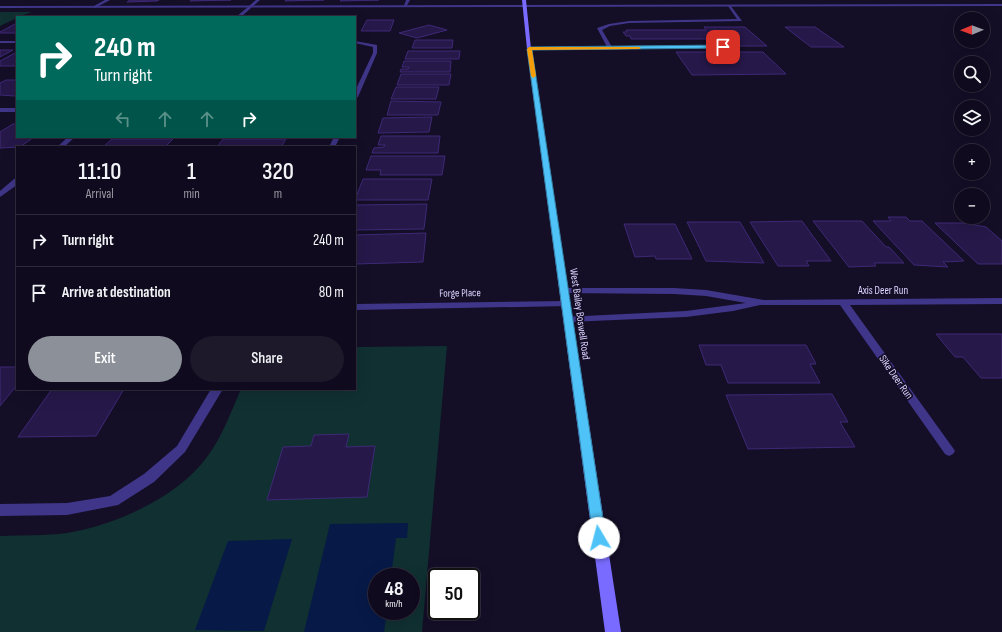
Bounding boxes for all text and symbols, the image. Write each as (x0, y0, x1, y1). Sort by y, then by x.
north arrow (954, 12, 990, 48)
map controls (954, 12, 990, 224)
pin (706, 30, 740, 64)
text: 240 m (94, 31, 155, 64)
icon: right (28, 32, 80, 84)
icon: arrive (712, 36, 734, 58)
button: search (954, 56, 990, 92)
text: Turn right (94, 65, 152, 86)
button: layers (954, 100, 990, 136)
icon: left (112, 108, 134, 130)
icon: ahead (154, 108, 176, 130)
icon: ahead (196, 108, 218, 130)
icon: right (238, 108, 260, 130)
button: + (954, 144, 990, 180)
text: 11:10 (78, 157, 121, 186)
text: 1 (187, 157, 196, 186)
text: 320 (262, 157, 294, 186)
text: Arrival (86, 186, 114, 202)
text: min (183, 186, 200, 202)
text: m (274, 186, 282, 202)
button: − (954, 188, 990, 224)
icon: right (28, 230, 50, 252)
text: Turn right (62, 231, 114, 250)
text: 240 m (313, 231, 344, 250)
street label: West Bailey Boswell Road (567, 267, 593, 361)
icon: arrive (28, 282, 50, 304)
text: Arrive at destination (62, 283, 171, 302)
text: 80 m (319, 283, 344, 302)
street label: Axis Deer Run (857, 284, 908, 297)
street label: Forge Place (439, 286, 481, 300)
button: Exit (28, 336, 182, 382)
button: Share (190, 336, 344, 382)
street label: Sike Deer Run (876, 353, 916, 402)
position arrow (578, 517, 620, 559)
speed limit sign: 50 (428, 568, 480, 620)
text: 48 (385, 577, 403, 601)
text: km/h (385, 598, 403, 610)

